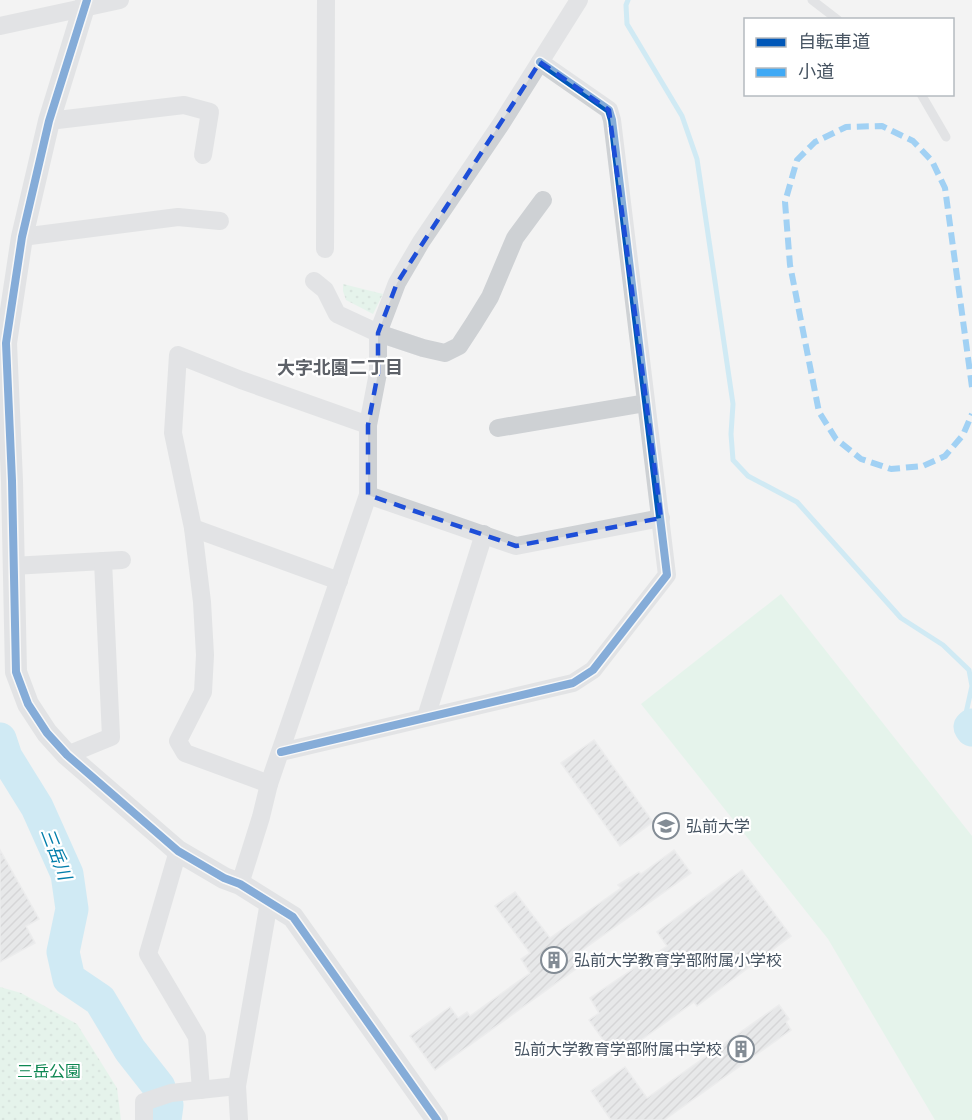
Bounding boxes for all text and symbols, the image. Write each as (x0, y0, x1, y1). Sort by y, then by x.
legend (744, 18, 954, 96)
text: 自転車道 (798, 30, 870, 52)
text: 小道 (798, 60, 834, 82)
district label: 大字北園二丁目 (277, 356, 403, 378)
school or university icon: 弘前大学 (651, 811, 681, 841)
place label: 弘前大学 (686, 816, 750, 835)
water label: 三岳川 (37, 824, 78, 885)
building icon: 弘前大学教育学部附属小学校 (539, 945, 569, 975)
place label: 弘前大学教育学部附属小学校 (574, 950, 782, 969)
building icon: 弘前大学教育学部附属中学校 (726, 1034, 756, 1064)
place label: 弘前大学教育学部附属中学校 (514, 1039, 722, 1058)
park label: 三岳公園 (17, 1061, 81, 1080)

